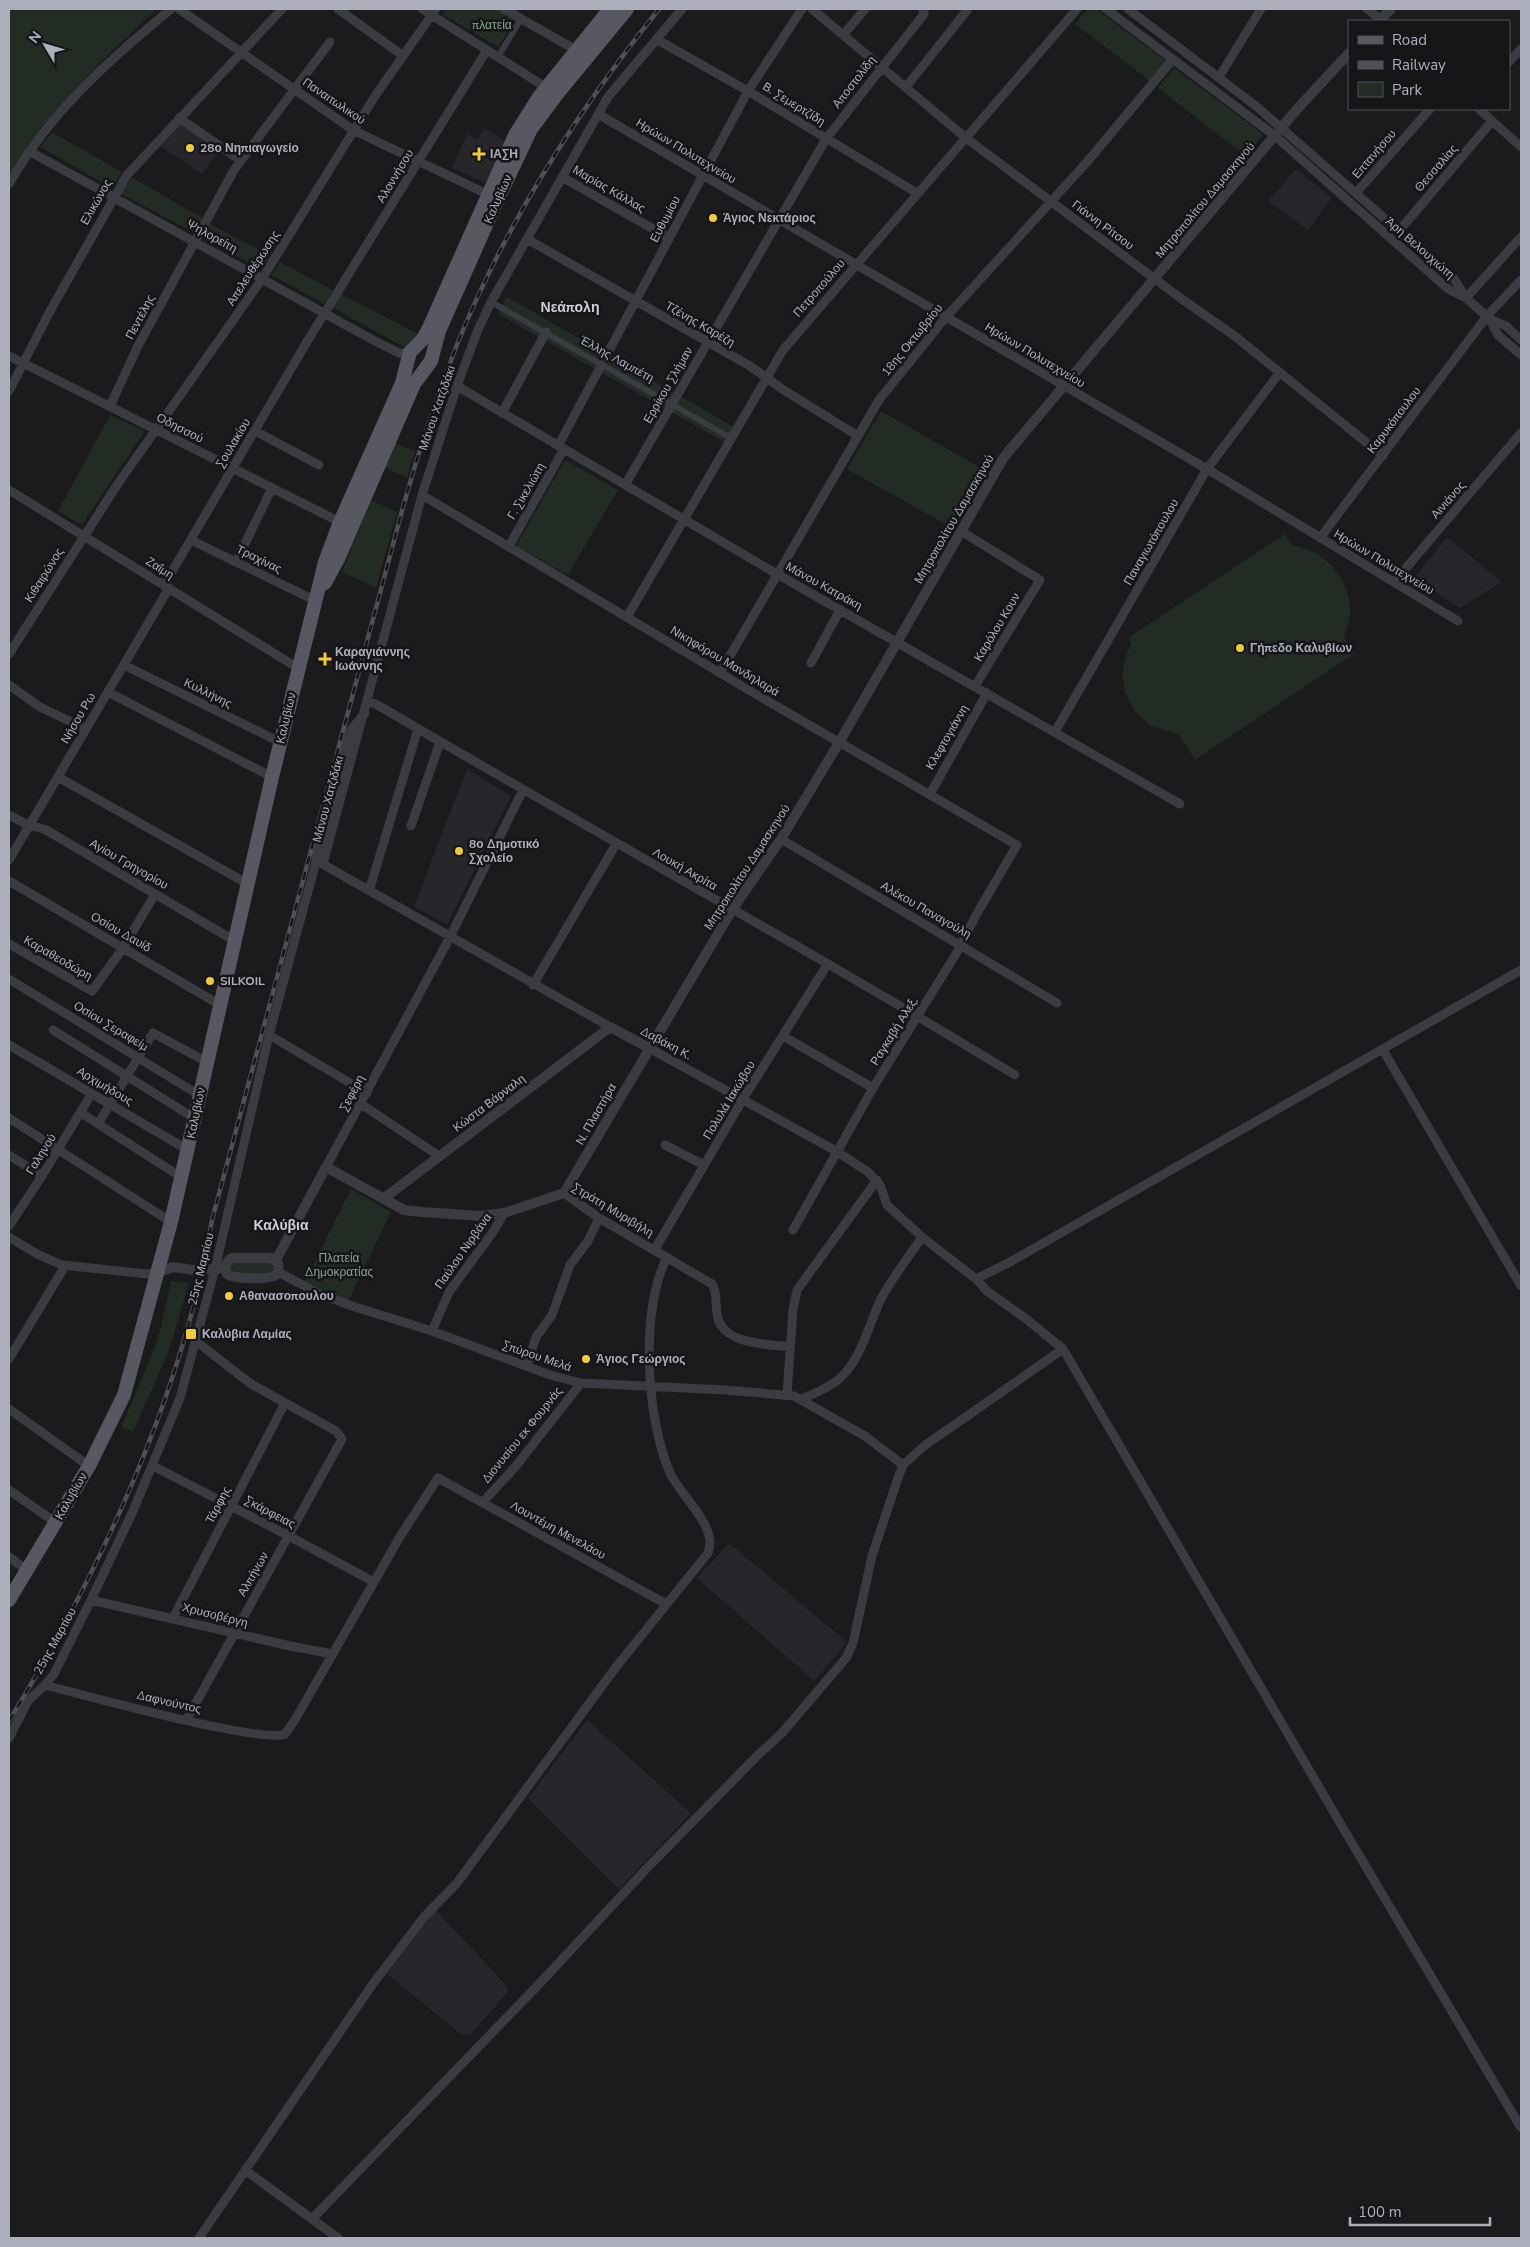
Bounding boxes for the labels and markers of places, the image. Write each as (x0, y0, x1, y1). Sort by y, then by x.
place label: 28ο Νηπιαγωγείο (200, 140, 299, 156)
marker: 28ο Νηπιαγωγείο (184, 142, 196, 154)
place label: ΙΑΣΗ (490, 146, 518, 162)
marker: ΙΑΣΗ (472, 147, 486, 161)
place label: Άγιος Νεκτάριος (723, 210, 816, 226)
marker: Άγιος Νεκτάριος (707, 212, 719, 224)
place label: Γήπεδο Καλυβίων (1250, 640, 1353, 656)
marker: Γήπεδο Καλυβίων (1234, 642, 1246, 654)
place label: Καραγιάννης Ιωάννης (335, 644, 410, 674)
marker: Καραγιάννης Ιωάννης (319, 653, 331, 665)
place label: 8ο Δημοτικό Σχολείο (469, 836, 539, 866)
marker: 8ο Δημοτικό Σχολείο (453, 845, 465, 857)
place label: SILKOIL (220, 973, 265, 989)
marker: SILKOIL (204, 975, 216, 987)
place label: Αθανασοπουλου (239, 1288, 334, 1304)
marker: Αθανασοπουλου (223, 1290, 235, 1302)
place label: Καλύβια Λαμίας (202, 1326, 292, 1342)
marker: Καλύβια Λαμίας (184, 1327, 198, 1341)
place label: Ὰγιος Γεώργιος (596, 1351, 686, 1367)
marker: Ὰγιος Γεώργιος (580, 1353, 592, 1365)

